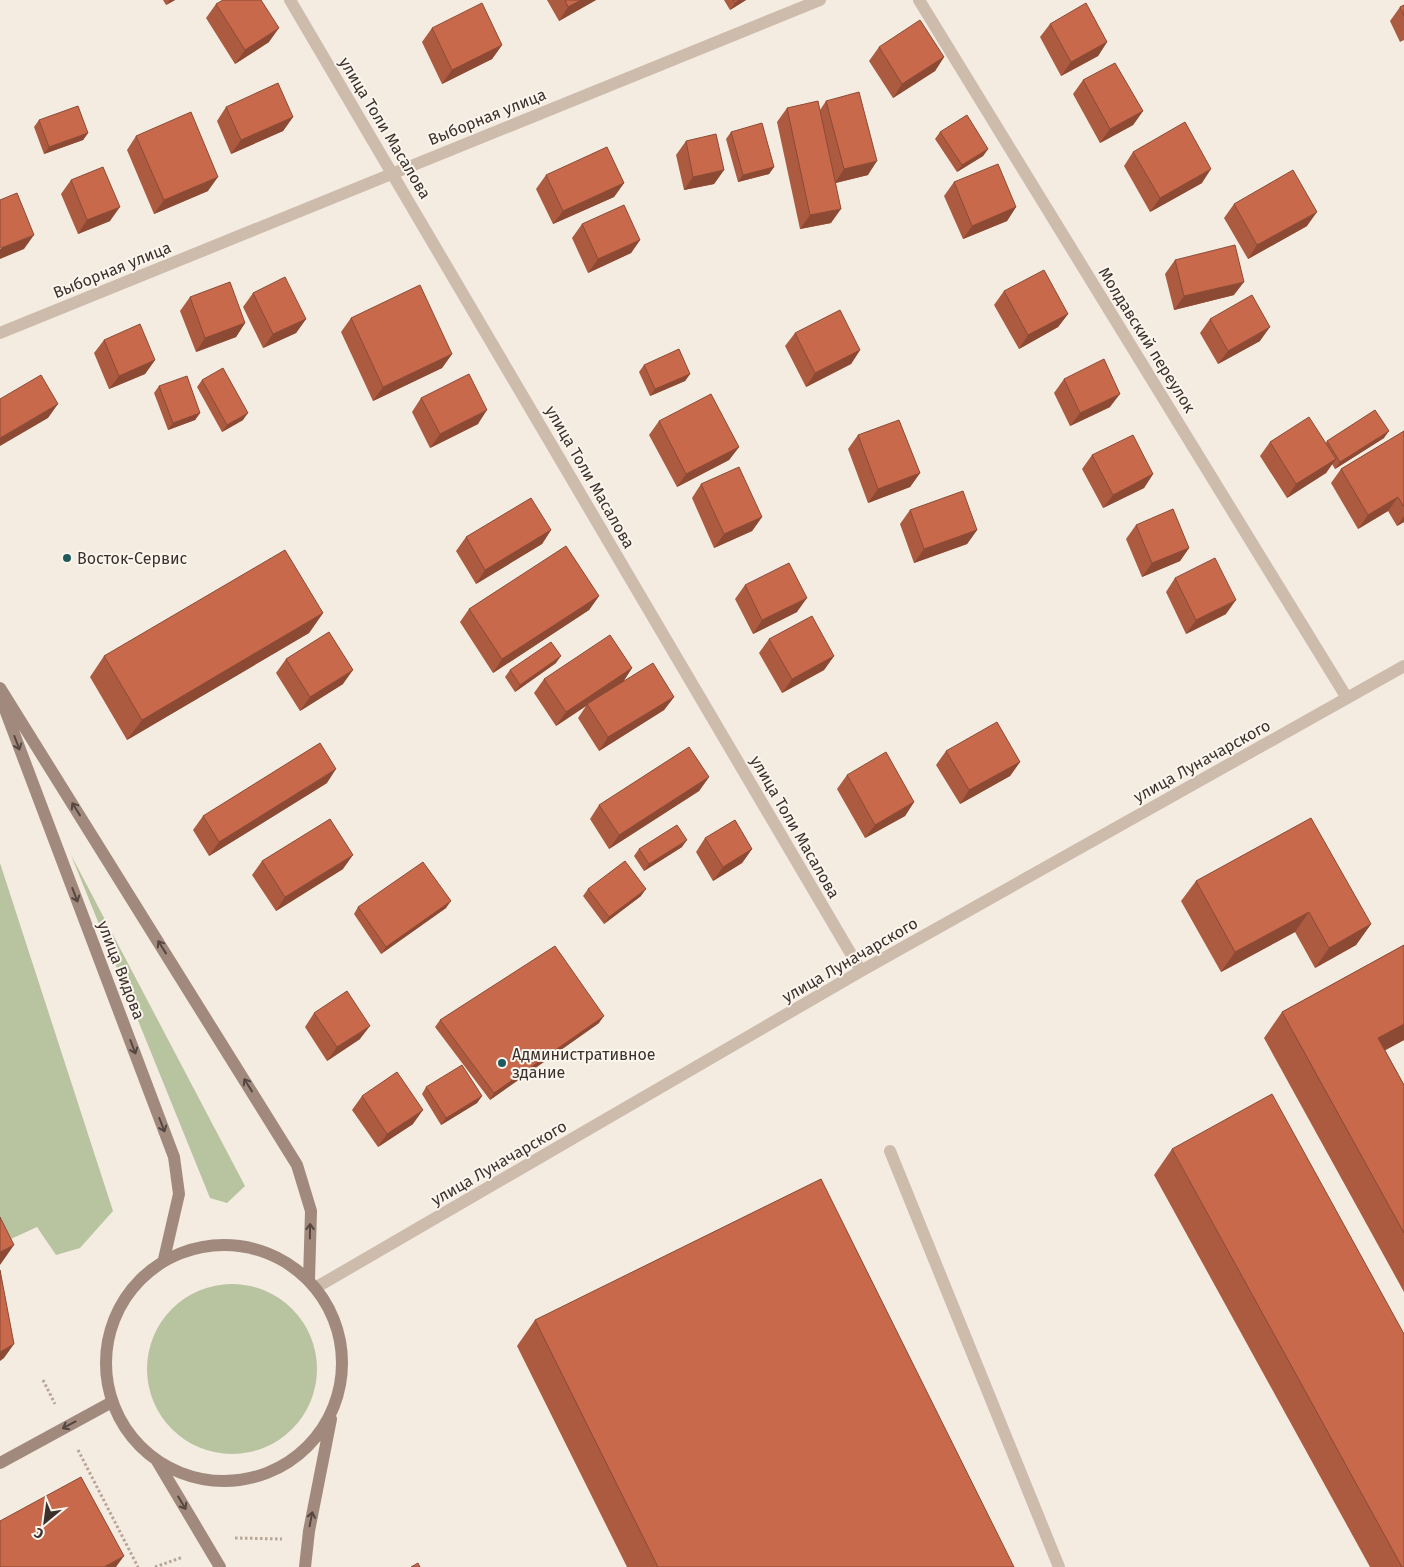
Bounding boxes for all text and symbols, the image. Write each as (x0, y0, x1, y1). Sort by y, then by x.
street label: улица Толи Масалова (335, 54, 435, 202)
street label: Выборная улица (425, 85, 549, 149)
street label: Выборная улица (50, 238, 174, 302)
street label: Молдавский переулок (1095, 264, 1200, 417)
street label: улица Толи Масалова (541, 402, 639, 552)
place label: Восток-Сервис (77, 549, 188, 568)
marker: Восток-Сервис (61, 552, 73, 564)
street label: улица Луначарского (1130, 715, 1274, 807)
one-way arrow (13, 734, 22, 750)
street label: улица Толи Масалова (746, 752, 844, 902)
one-way arrow (70, 803, 80, 817)
one-way arrow (71, 886, 80, 902)
street label: улица Луначарского (779, 913, 921, 1007)
street label: улица Видова (94, 918, 148, 1022)
one-way arrow (156, 941, 166, 955)
one-way arrow (129, 1038, 138, 1054)
place label: Административное здание (512, 1045, 656, 1082)
marker: Административное здание (496, 1057, 508, 1069)
one-way arrow (242, 1078, 253, 1092)
street label: улица Луначарского (428, 1116, 570, 1210)
one-way arrow (158, 1117, 168, 1132)
one-way arrow (306, 1224, 315, 1240)
one-way arrow (62, 1421, 77, 1431)
one-way arrow (178, 1496, 188, 1510)
north arrow (20, 1497, 70, 1547)
one-way arrow (307, 1511, 317, 1527)
text: С (31, 1524, 47, 1542)

